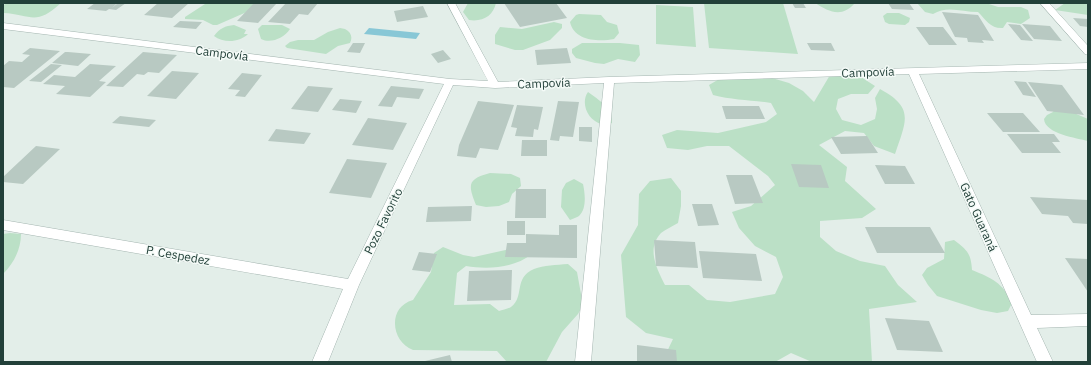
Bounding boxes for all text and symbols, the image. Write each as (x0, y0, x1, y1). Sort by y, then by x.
street label: Campovía (195, 42, 250, 64)
street label: Campovía (841, 64, 895, 80)
street label: Campovía (517, 75, 571, 91)
street label: Gato Guaraná (957, 180, 1001, 254)
street label: Pozo Favorito (360, 185, 406, 257)
street label: P. Cespedez (145, 242, 212, 268)

